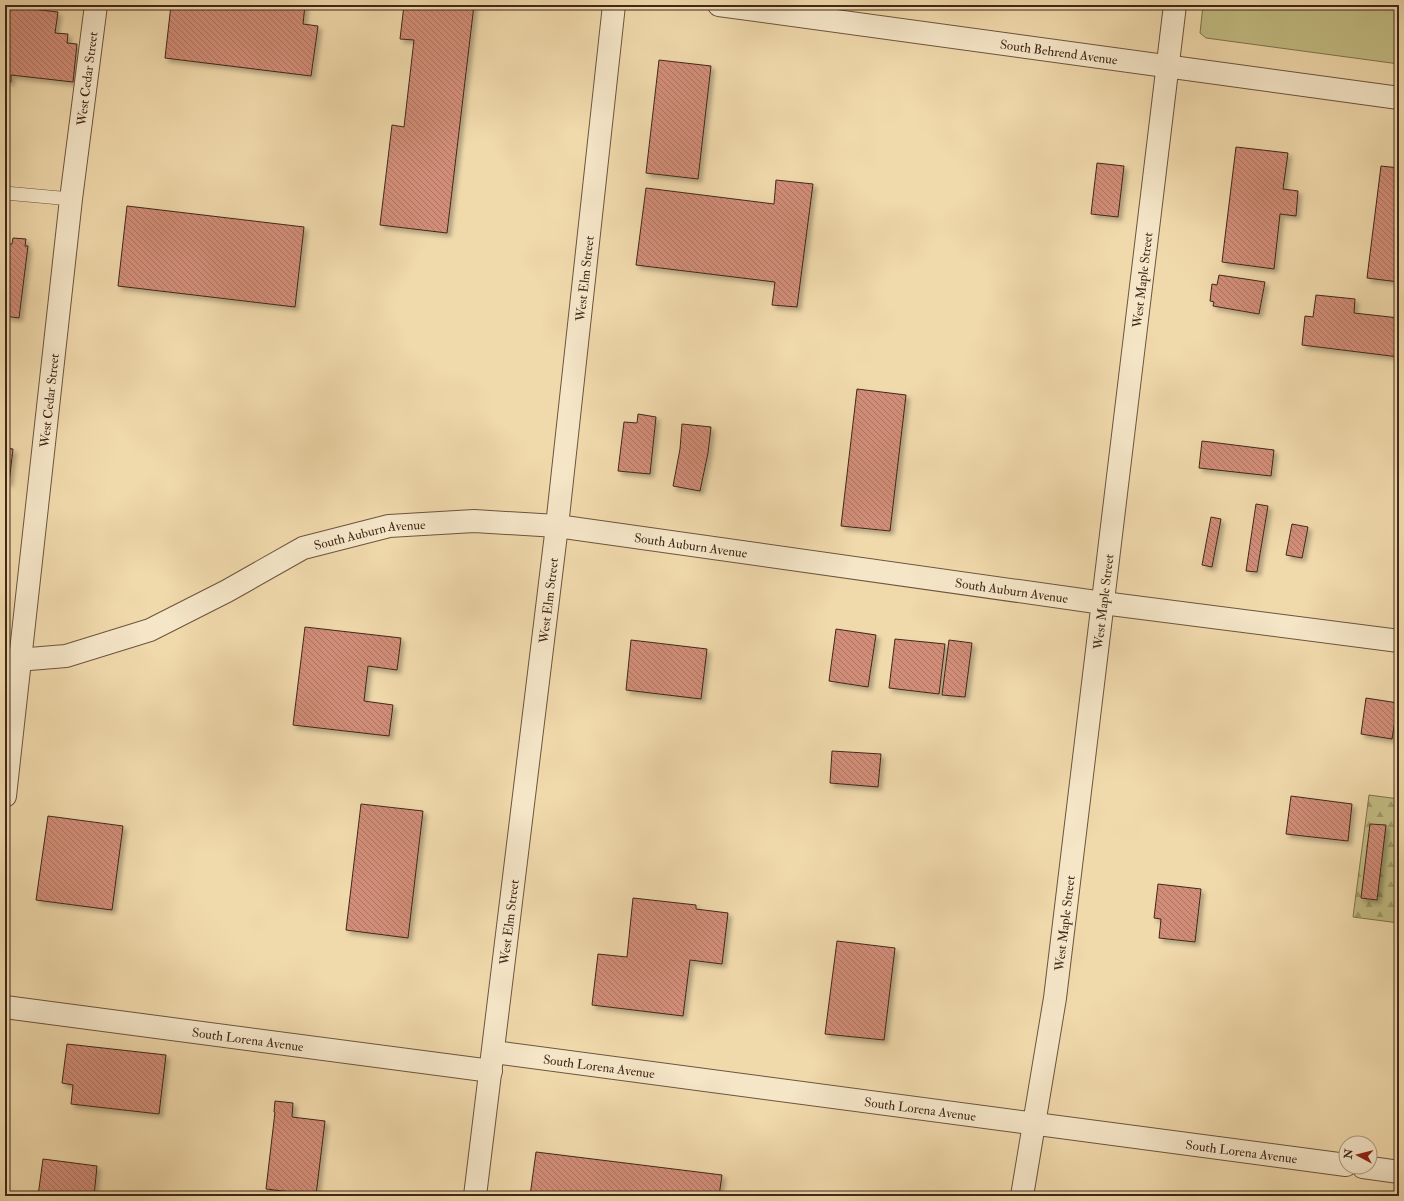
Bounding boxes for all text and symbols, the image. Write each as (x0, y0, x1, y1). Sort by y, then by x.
street label: West Cedar Street (73, 31, 101, 128)
street label: South Behrend Avenue (999, 37, 1119, 69)
street label: West Maple Street (1129, 231, 1156, 330)
street label: West Elm Street (572, 235, 598, 323)
street label: West Cedar Street (36, 353, 63, 449)
street label: South Auburn Avenue (312, 517, 426, 554)
street label: South Auburn Avenue (633, 530, 749, 562)
street label: West Maple Street (1090, 553, 1118, 651)
street label: West Elm Street (536, 557, 562, 645)
street label: South Auburn Avenue (954, 575, 1070, 607)
street label: West Maple Street (1051, 875, 1079, 973)
street label: West Elm Street (496, 879, 523, 967)
street label: South Lorena Avenue (191, 1025, 305, 1055)
street label: South Lorena Avenue (542, 1052, 656, 1082)
street label: South Lorena Avenue (863, 1094, 977, 1125)
north arrow (1338, 1135, 1378, 1175)
street label: South Lorena Avenue (1185, 1137, 1299, 1168)
text: N (1341, 1147, 1356, 1161)

